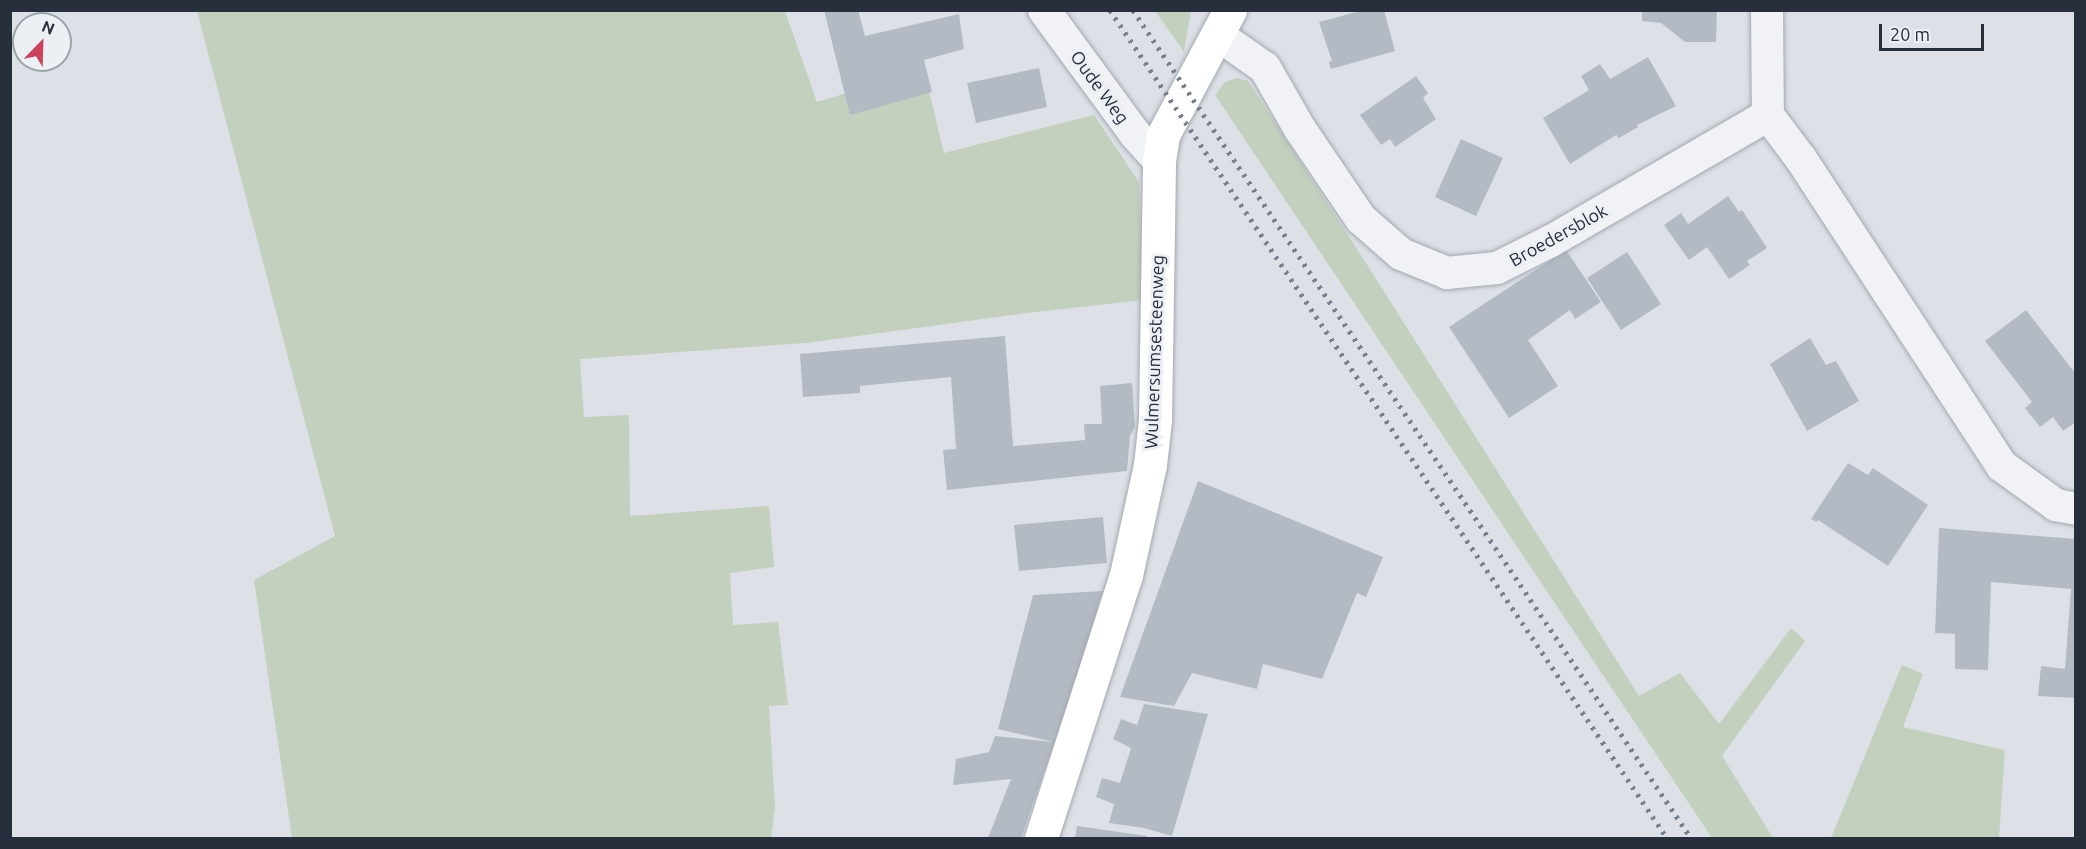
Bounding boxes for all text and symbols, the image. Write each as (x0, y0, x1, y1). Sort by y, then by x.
north arrow (12, 12, 72, 72)
scale bar (1882, 12, 1987, 50)
text: N (39, 17, 57, 38)
text: 20 m (1890, 24, 1930, 44)
street label: Oude Weg (1066, 46, 1134, 128)
street label: Broedersblok (1505, 199, 1611, 271)
street label: Wulmersumsesteenweg (1140, 255, 1168, 449)

